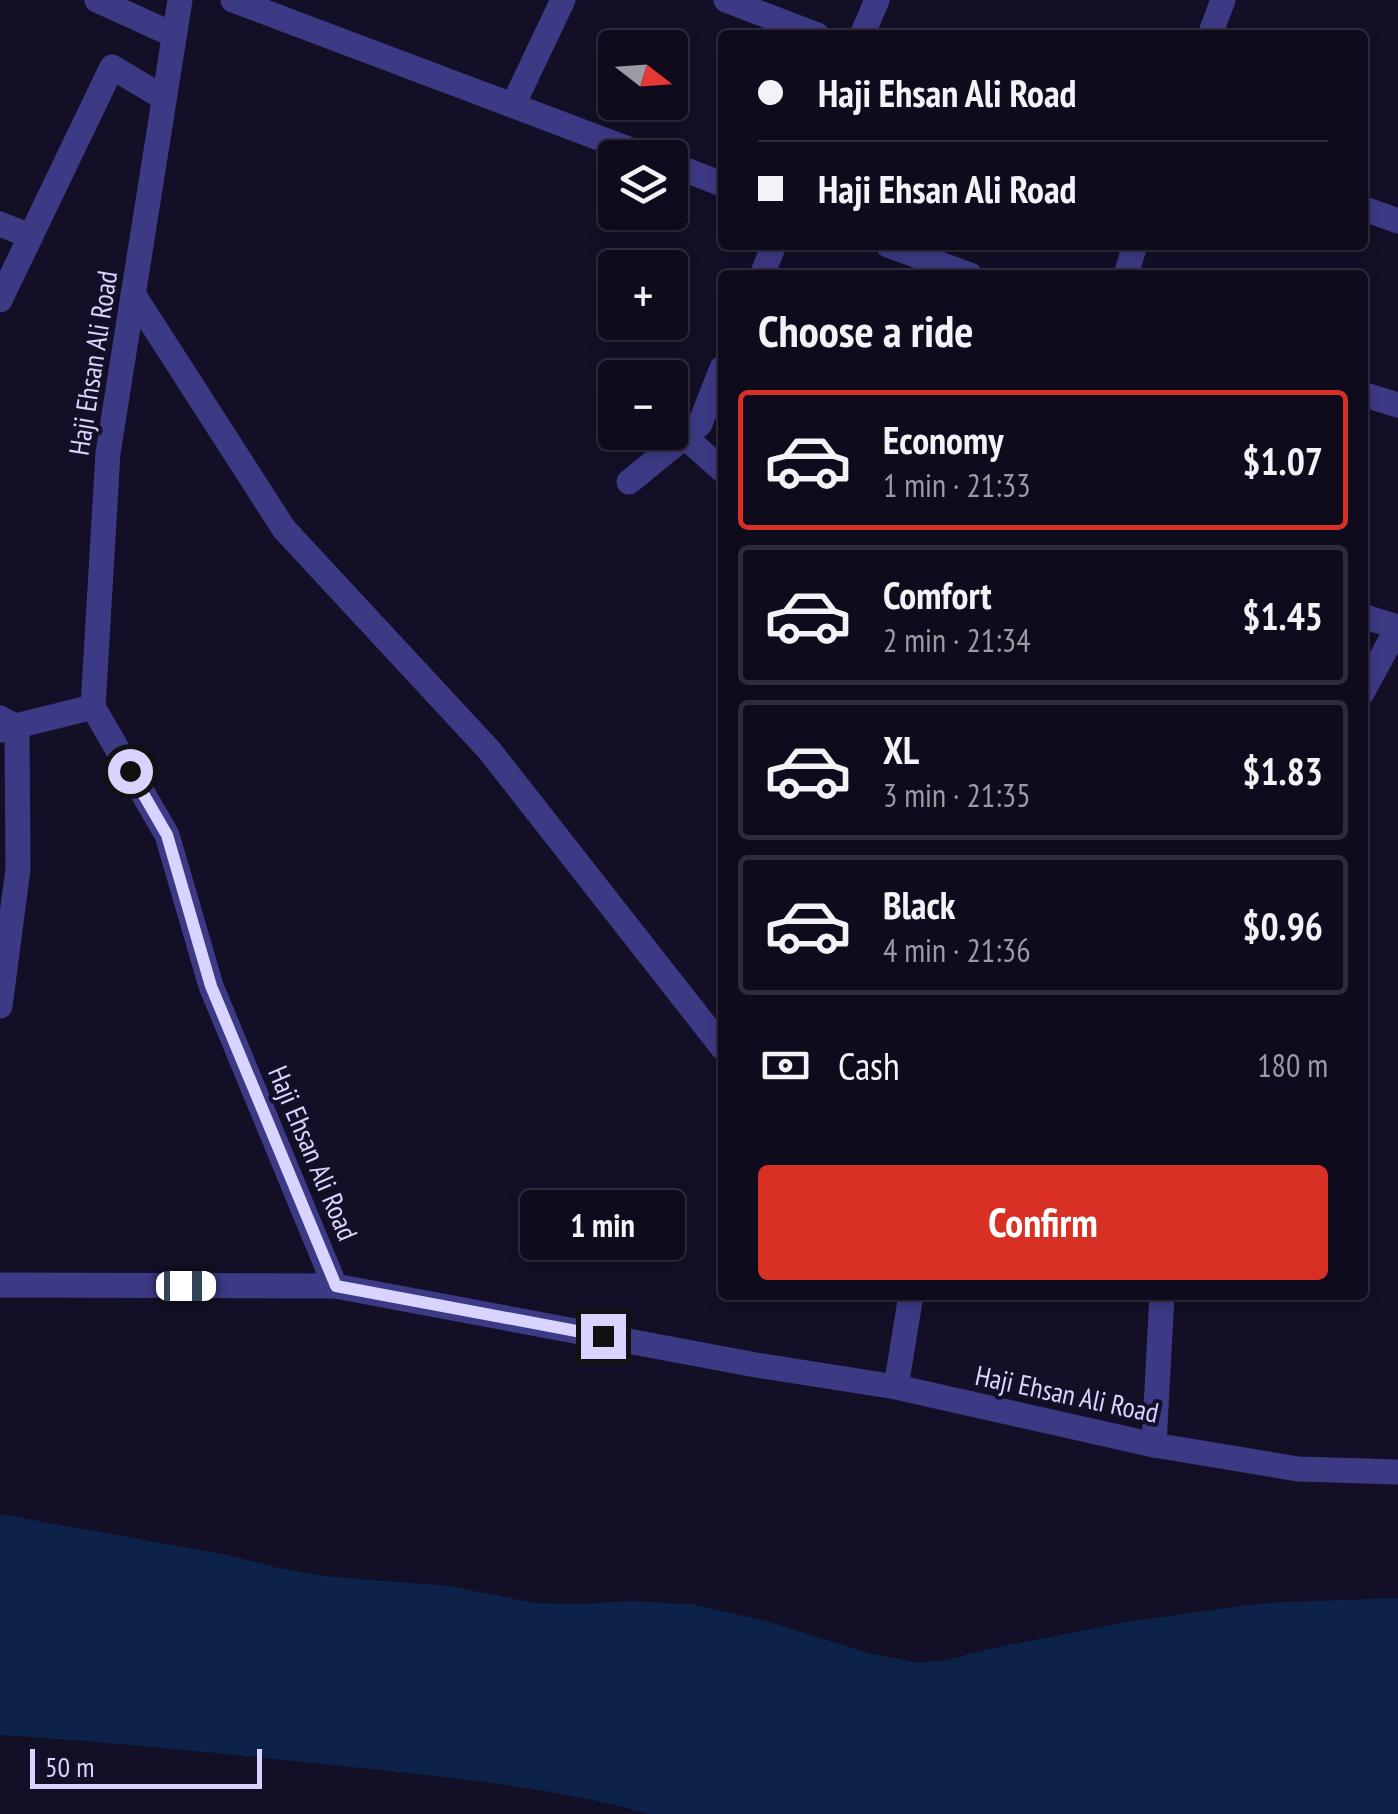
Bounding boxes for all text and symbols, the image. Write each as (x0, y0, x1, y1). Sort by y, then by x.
north arrow (598, 30, 688, 120)
map controls (598, 30, 688, 450)
text: Haji Ehsan Ali Road (818, 68, 1077, 117)
button: layers (598, 140, 688, 230)
text: Haji Ehsan Ali Road (818, 164, 1077, 213)
button: + (598, 250, 688, 340)
street label: Haji Ehsan Ali Road (60, 268, 125, 458)
text: Choose a ride (758, 301, 973, 359)
button: − (598, 360, 688, 450)
icon: car (763, 415, 853, 505)
text: Economy (883, 415, 1003, 464)
text: $1.07 (1242, 436, 1323, 485)
text: 1 min · 21:33 (883, 464, 1031, 506)
icon: car (763, 570, 853, 660)
text: Comfort (883, 570, 992, 619)
text: $1.45 (1242, 591, 1323, 640)
text: 2 min · 21:34 (883, 619, 1031, 661)
icon: car (763, 725, 853, 815)
text: XL (883, 725, 919, 774)
text: $1.83 (1242, 746, 1323, 795)
route start (108, 749, 153, 794)
text: 3 min · 21:35 (883, 774, 1031, 816)
icon: car (763, 880, 853, 970)
text: Black (883, 880, 956, 929)
text: $0.96 (1242, 901, 1323, 950)
text: 4 min · 21:36 (883, 929, 1031, 971)
icon: cash (758, 1038, 813, 1093)
text: Cash (838, 1041, 900, 1090)
text: 180 m (1257, 1044, 1328, 1086)
street label: Haji Ehsan Ali Road (260, 1060, 367, 1246)
button: Confirm (758, 1165, 1328, 1280)
callout: 1 min (520, 1191, 686, 1261)
text: 1 min (570, 1204, 635, 1246)
car (156, 1271, 216, 1301)
route end (581, 1314, 626, 1359)
street label: Haji Ehsan Ali Road (972, 1356, 1162, 1431)
scale bar (30, 1744, 262, 1788)
text: 50 m (45, 1748, 94, 1785)

